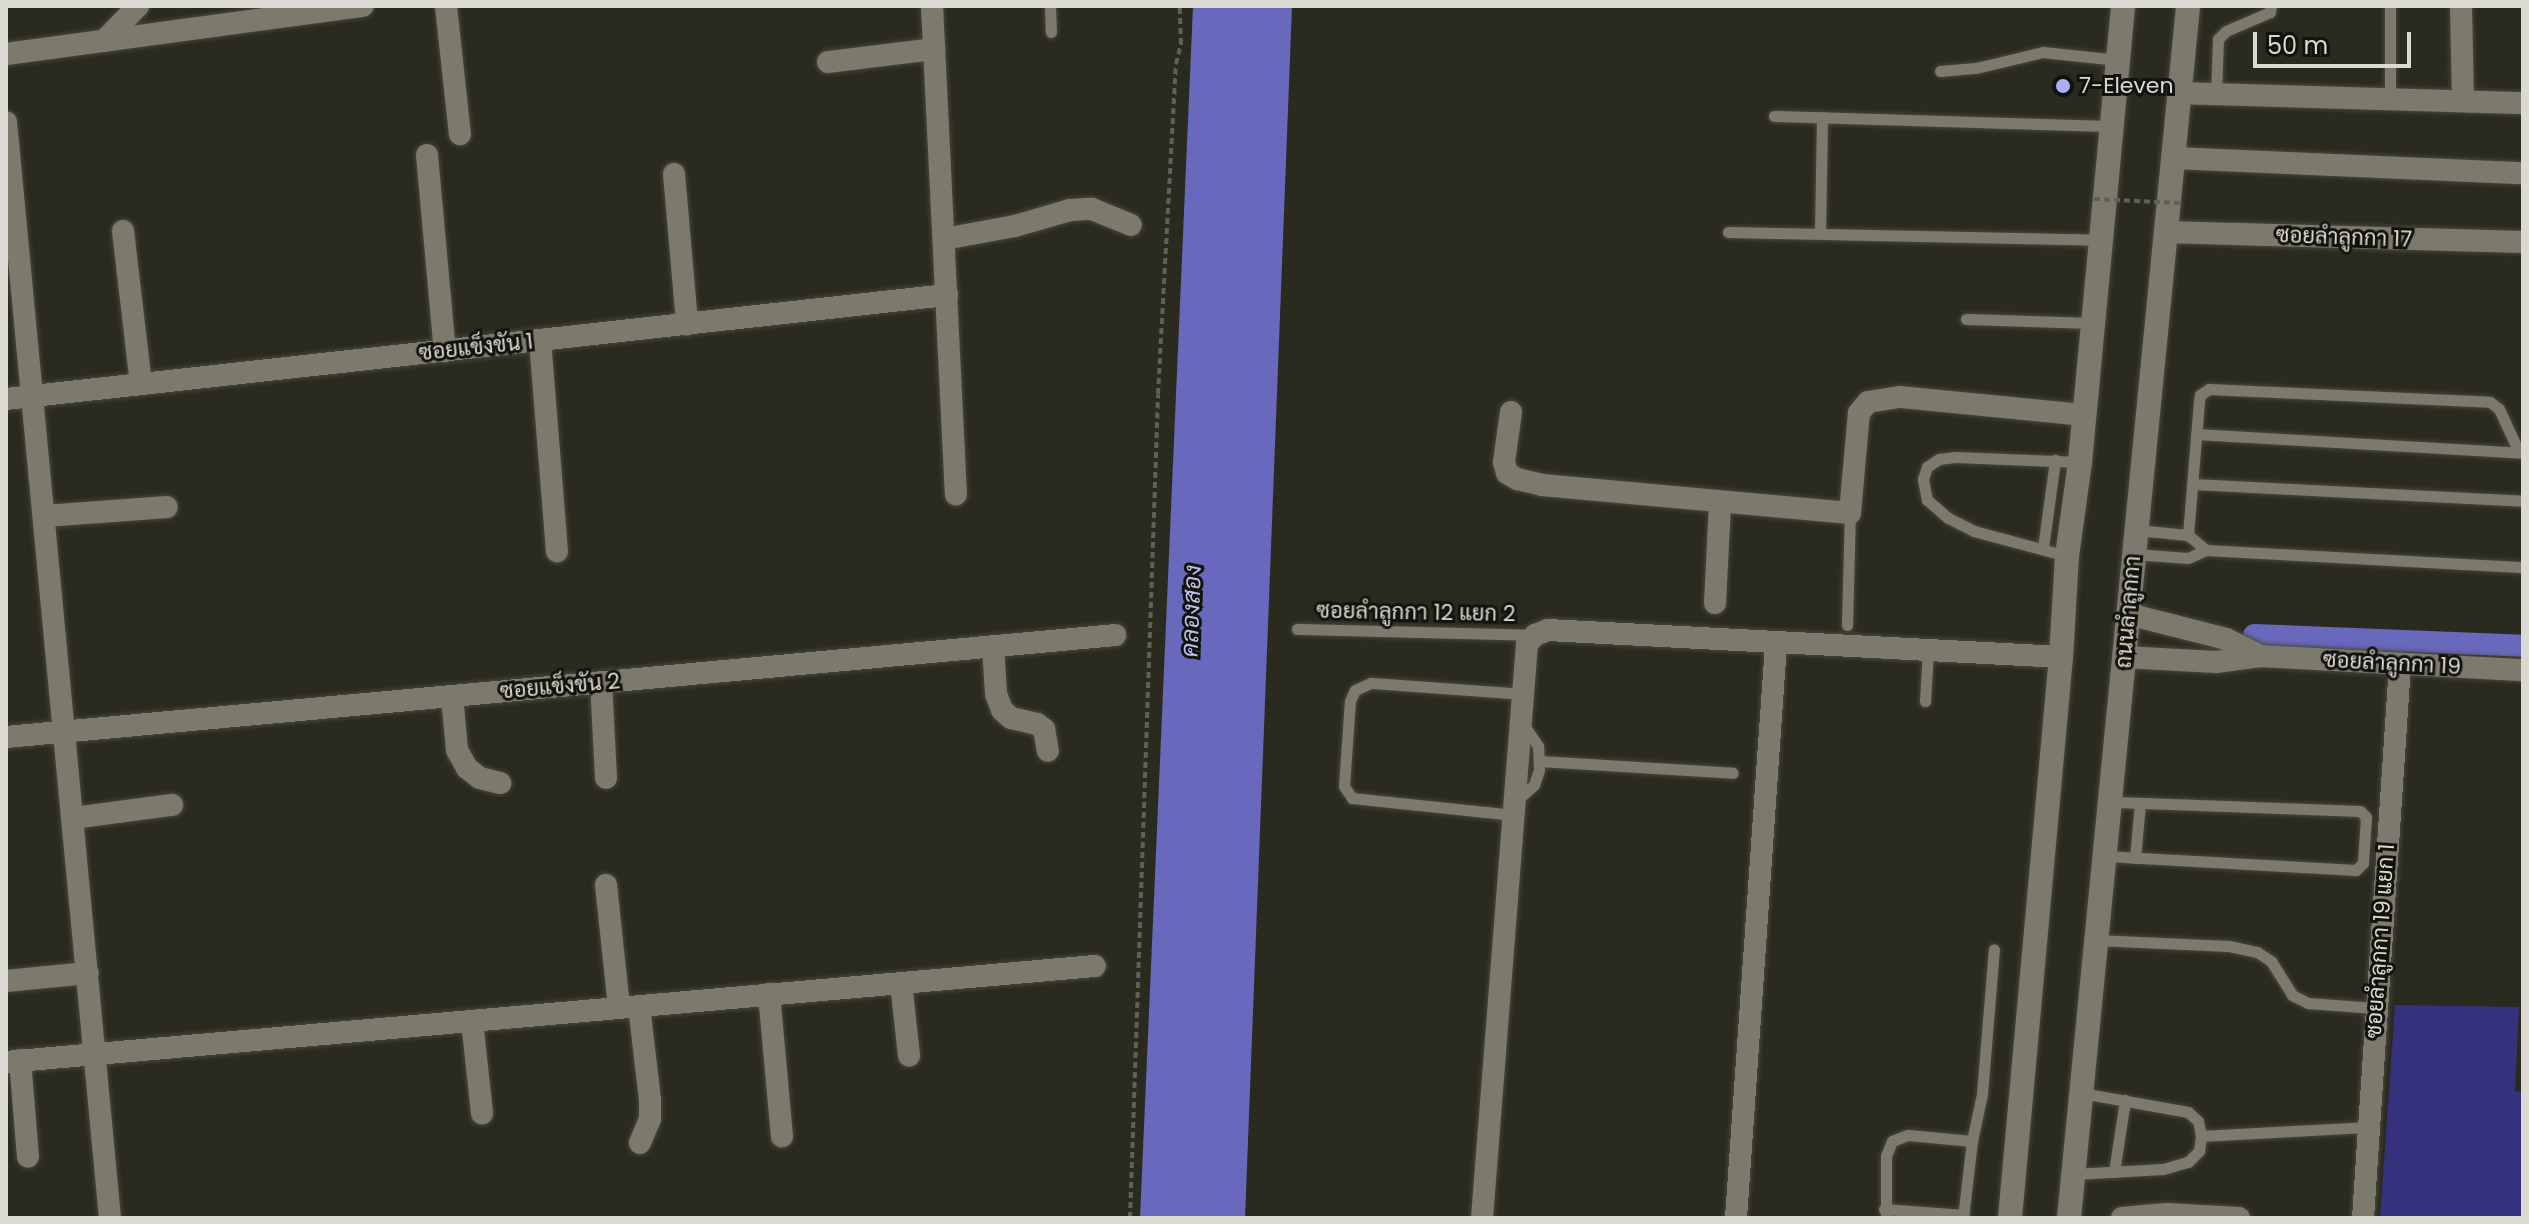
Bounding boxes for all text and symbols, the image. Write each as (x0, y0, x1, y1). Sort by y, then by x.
scale bar (2257, 16, 2415, 66)
text: 50 m (2267, 29, 2328, 62)
place label: 7-Eleven (2079, 73, 2174, 99)
marker: 7-Eleven (2054, 77, 2072, 95)
street label: ซอยลำลูกกา 17 (2275, 221, 2413, 253)
street label: ซอยแข็งขัน 1 (418, 328, 534, 366)
street label: ถนนลำลูกกา (2110, 555, 2146, 669)
water label: คลองสอง (1175, 564, 1207, 658)
street label: ซอยลําลูกกา 12 แยก 2 (1316, 597, 1516, 627)
street label: ซอยลำลูกกา 19 (2322, 646, 2462, 680)
street label: ซอยแข็งขัน 2 (499, 668, 621, 704)
street label: ซอยลำลูกกา 19 แยก 1 (2360, 843, 2400, 1039)

